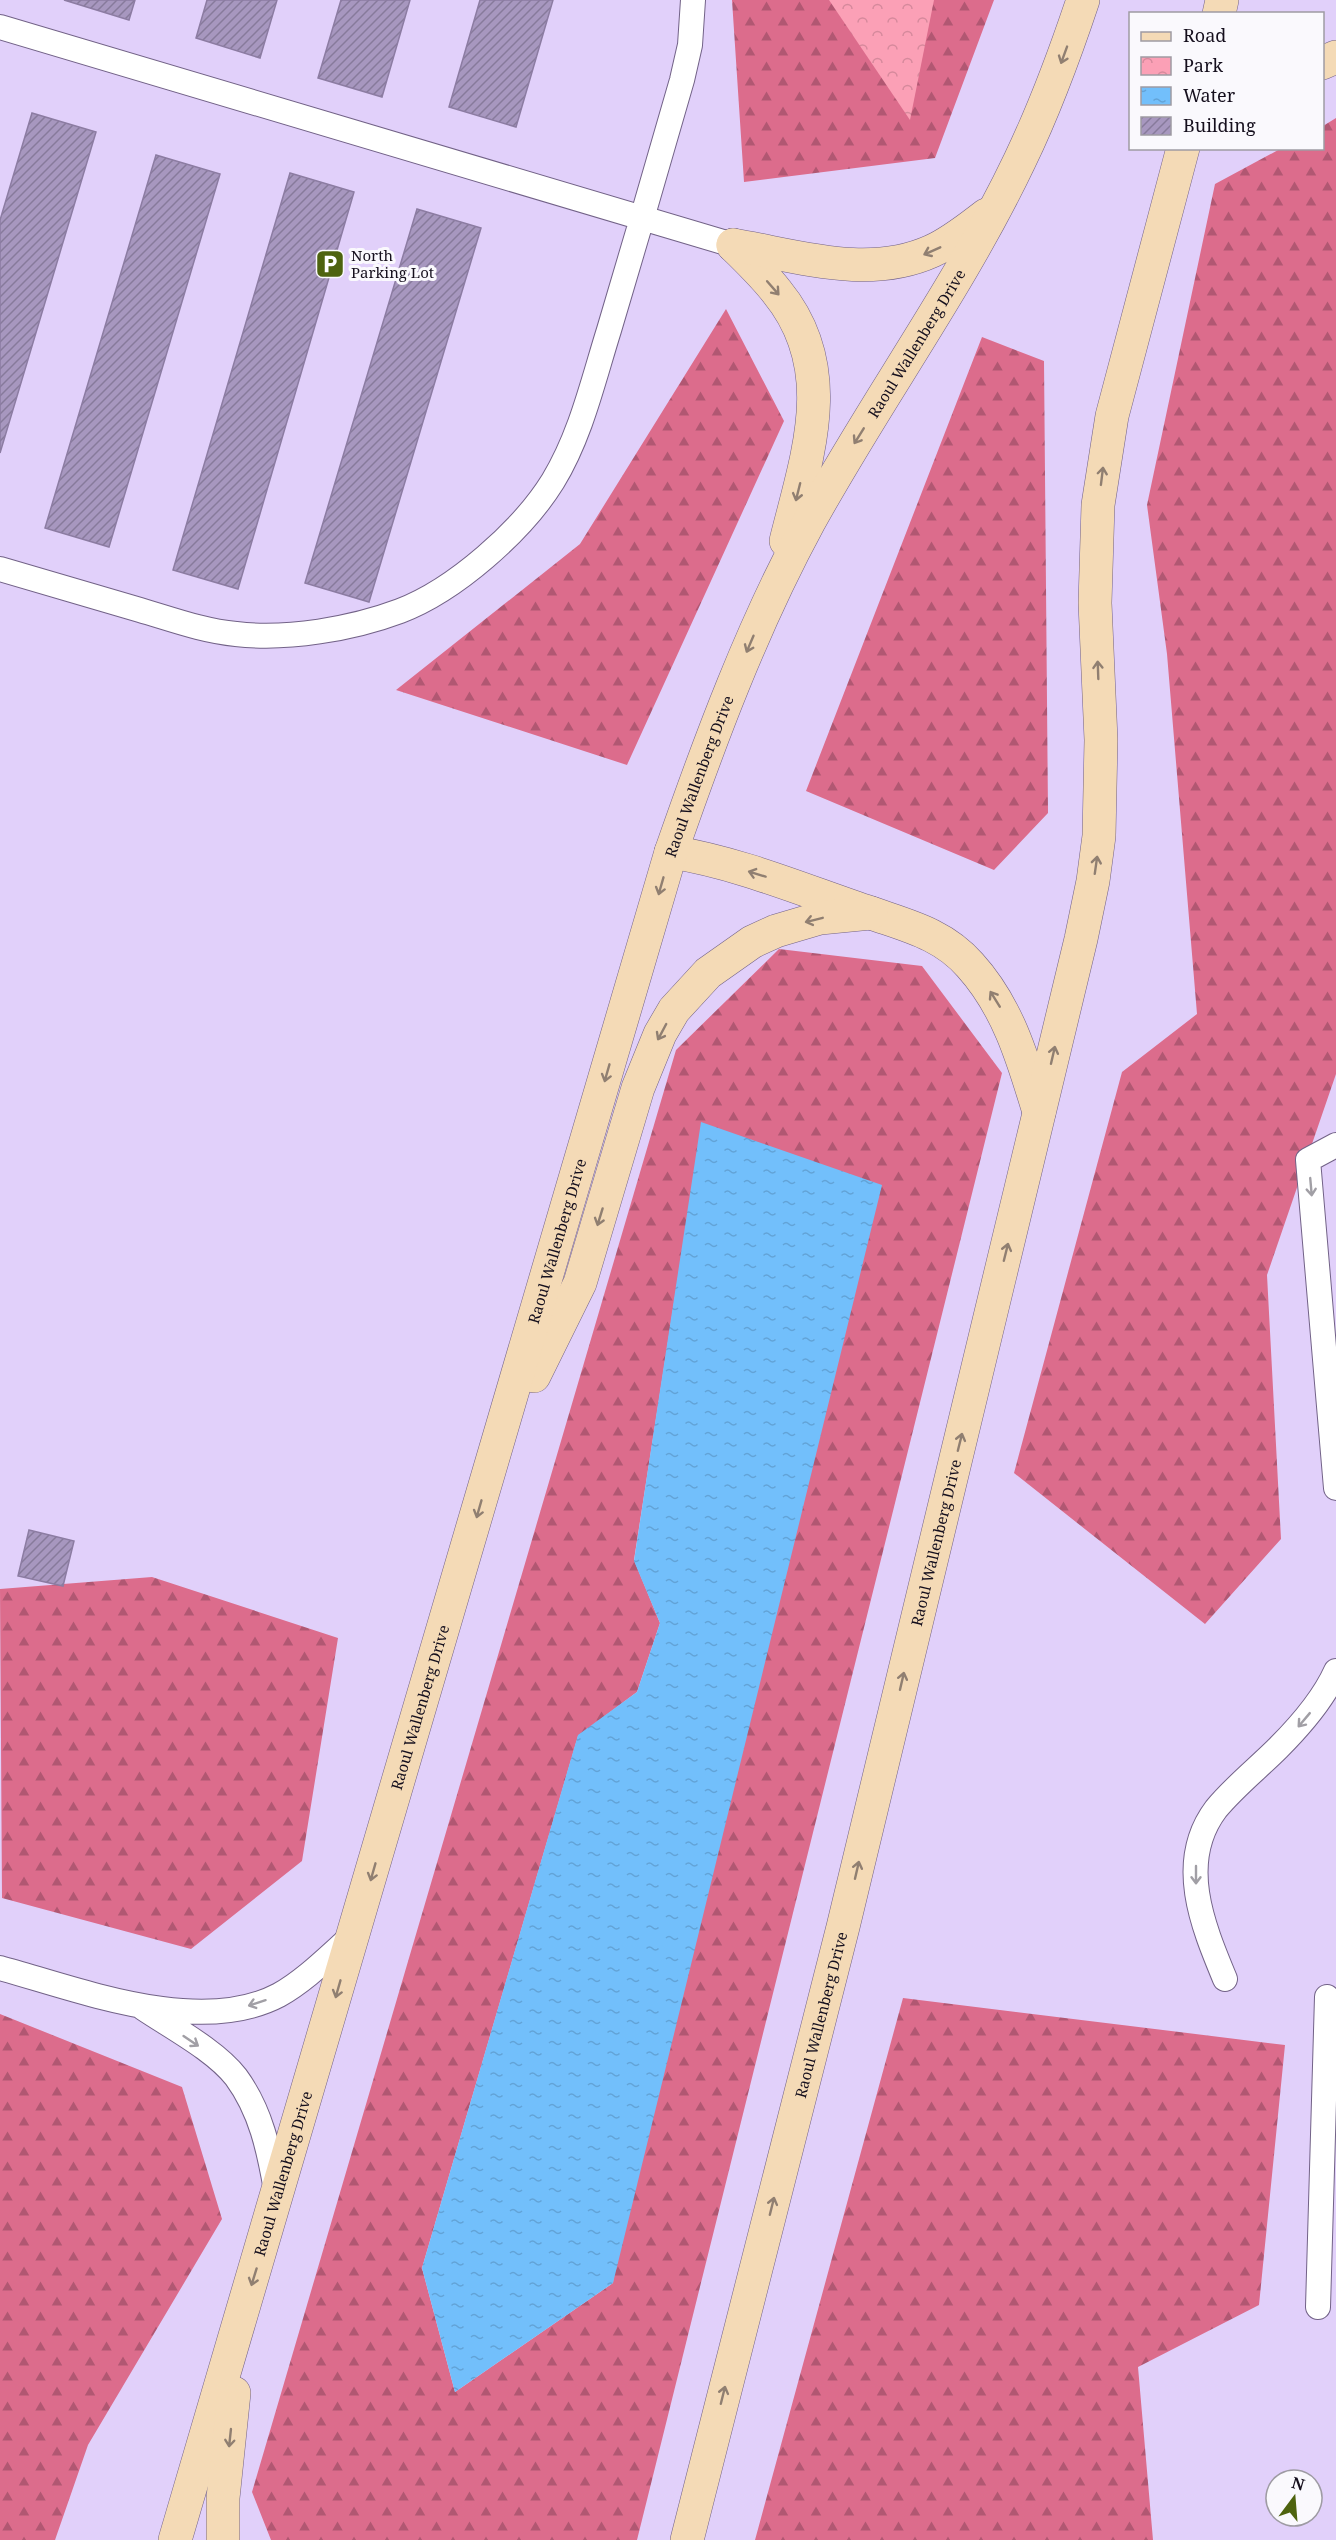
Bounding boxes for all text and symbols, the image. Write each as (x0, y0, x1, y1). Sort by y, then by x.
legend (1129, 12, 1324, 150)
text: Road (1183, 23, 1226, 47)
one-way arrow (1057, 45, 1068, 64)
text: Park (1183, 53, 1223, 77)
text: Water (1183, 83, 1236, 107)
text: Building (1183, 113, 1256, 137)
place label: North Parking Lot (351, 245, 434, 282)
one-way arrow (923, 245, 941, 257)
parking icon: North Parking Lot (314, 248, 346, 280)
street label: Raoul Wallenberg Drive (863, 265, 970, 421)
one-way arrow (766, 280, 780, 295)
one-way arrow (853, 427, 865, 444)
one-way arrow (1097, 466, 1108, 486)
one-way arrow (792, 482, 804, 501)
one-way arrow (744, 634, 755, 652)
one-way arrow (1092, 661, 1104, 681)
street label: Raoul Wallenberg Drive (660, 692, 738, 860)
one-way arrow (1090, 856, 1101, 875)
one-way arrow (747, 868, 766, 879)
one-way arrow (655, 876, 666, 895)
one-way arrow (804, 915, 823, 927)
one-way arrow (989, 991, 1001, 1008)
one-way arrow (656, 1023, 668, 1040)
one-way arrow (1048, 1046, 1059, 1065)
one-way arrow (600, 1063, 612, 1082)
street label: Raoul Wallenberg Drive (523, 1156, 590, 1326)
one-way arrow (1306, 1176, 1317, 1196)
one-way arrow (594, 1207, 605, 1226)
one-way arrow (1000, 1243, 1012, 1262)
one-way arrow (954, 1432, 966, 1451)
street label: Raoul Wallenberg Drive (906, 1457, 965, 1628)
one-way arrow (473, 1499, 484, 1518)
street label: Raoul Wallenberg Drive (386, 1622, 453, 1792)
one-way arrow (897, 1671, 909, 1690)
one-way arrow (1297, 1712, 1310, 1728)
one-way arrow (851, 1861, 863, 1880)
one-way arrow (367, 1862, 378, 1881)
one-way arrow (1190, 1864, 1202, 1884)
street label: Raoul Wallenberg Drive (790, 1929, 851, 2100)
one-way arrow (332, 1979, 343, 1998)
one-way arrow (248, 1998, 267, 2009)
one-way arrow (182, 2035, 199, 2047)
street label: Raoul Wallenberg Drive (249, 2089, 316, 2258)
one-way arrow (766, 2197, 778, 2216)
one-way arrow (248, 2267, 259, 2286)
one-way arrow (718, 2386, 729, 2405)
one-way arrow (224, 2427, 235, 2447)
north arrow (1264, 2468, 1324, 2528)
text: N (1289, 2471, 1308, 2496)

